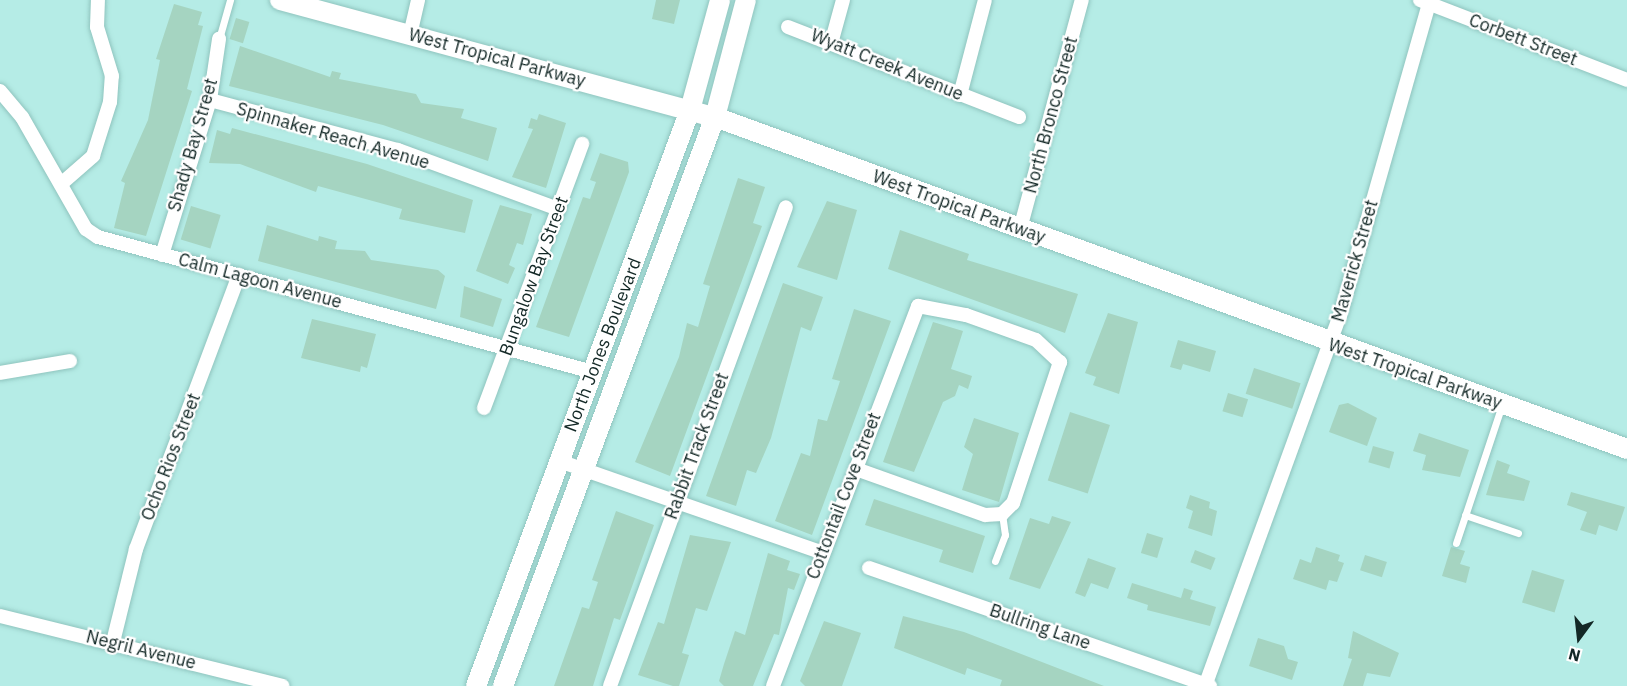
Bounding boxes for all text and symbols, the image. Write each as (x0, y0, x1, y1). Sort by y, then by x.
street label: Corbett Street (1466, 9, 1580, 71)
street label: West Tropical Parkway (406, 24, 588, 92)
street label: Wyatt Creek Avenue (808, 25, 966, 105)
street label: North Bronco Street (1020, 34, 1082, 196)
street label: Shady Bay Street (164, 76, 222, 214)
street label: Spinnaker Reach Avenue (234, 98, 432, 174)
street label: West Tropical Parkway (870, 166, 1048, 248)
street label: Bungalow Bay Street (495, 193, 573, 359)
street label: Maverick Street (1327, 197, 1383, 325)
street label: Calm Lagoon Avenue (176, 249, 344, 313)
street label: North Jones Boulevard (560, 255, 646, 435)
street label: West Tropical Parkway (1325, 334, 1505, 414)
street label: Rabbit Track Street (660, 370, 734, 522)
street label: Ocho Rios Street (137, 390, 205, 524)
street label: Cottontail Cove Street (802, 410, 886, 582)
street label: Bullring Lane (987, 600, 1093, 654)
north arrow (1549, 608, 1609, 668)
street label: Negril Avenue (84, 626, 198, 674)
text: N (1566, 644, 1583, 667)

